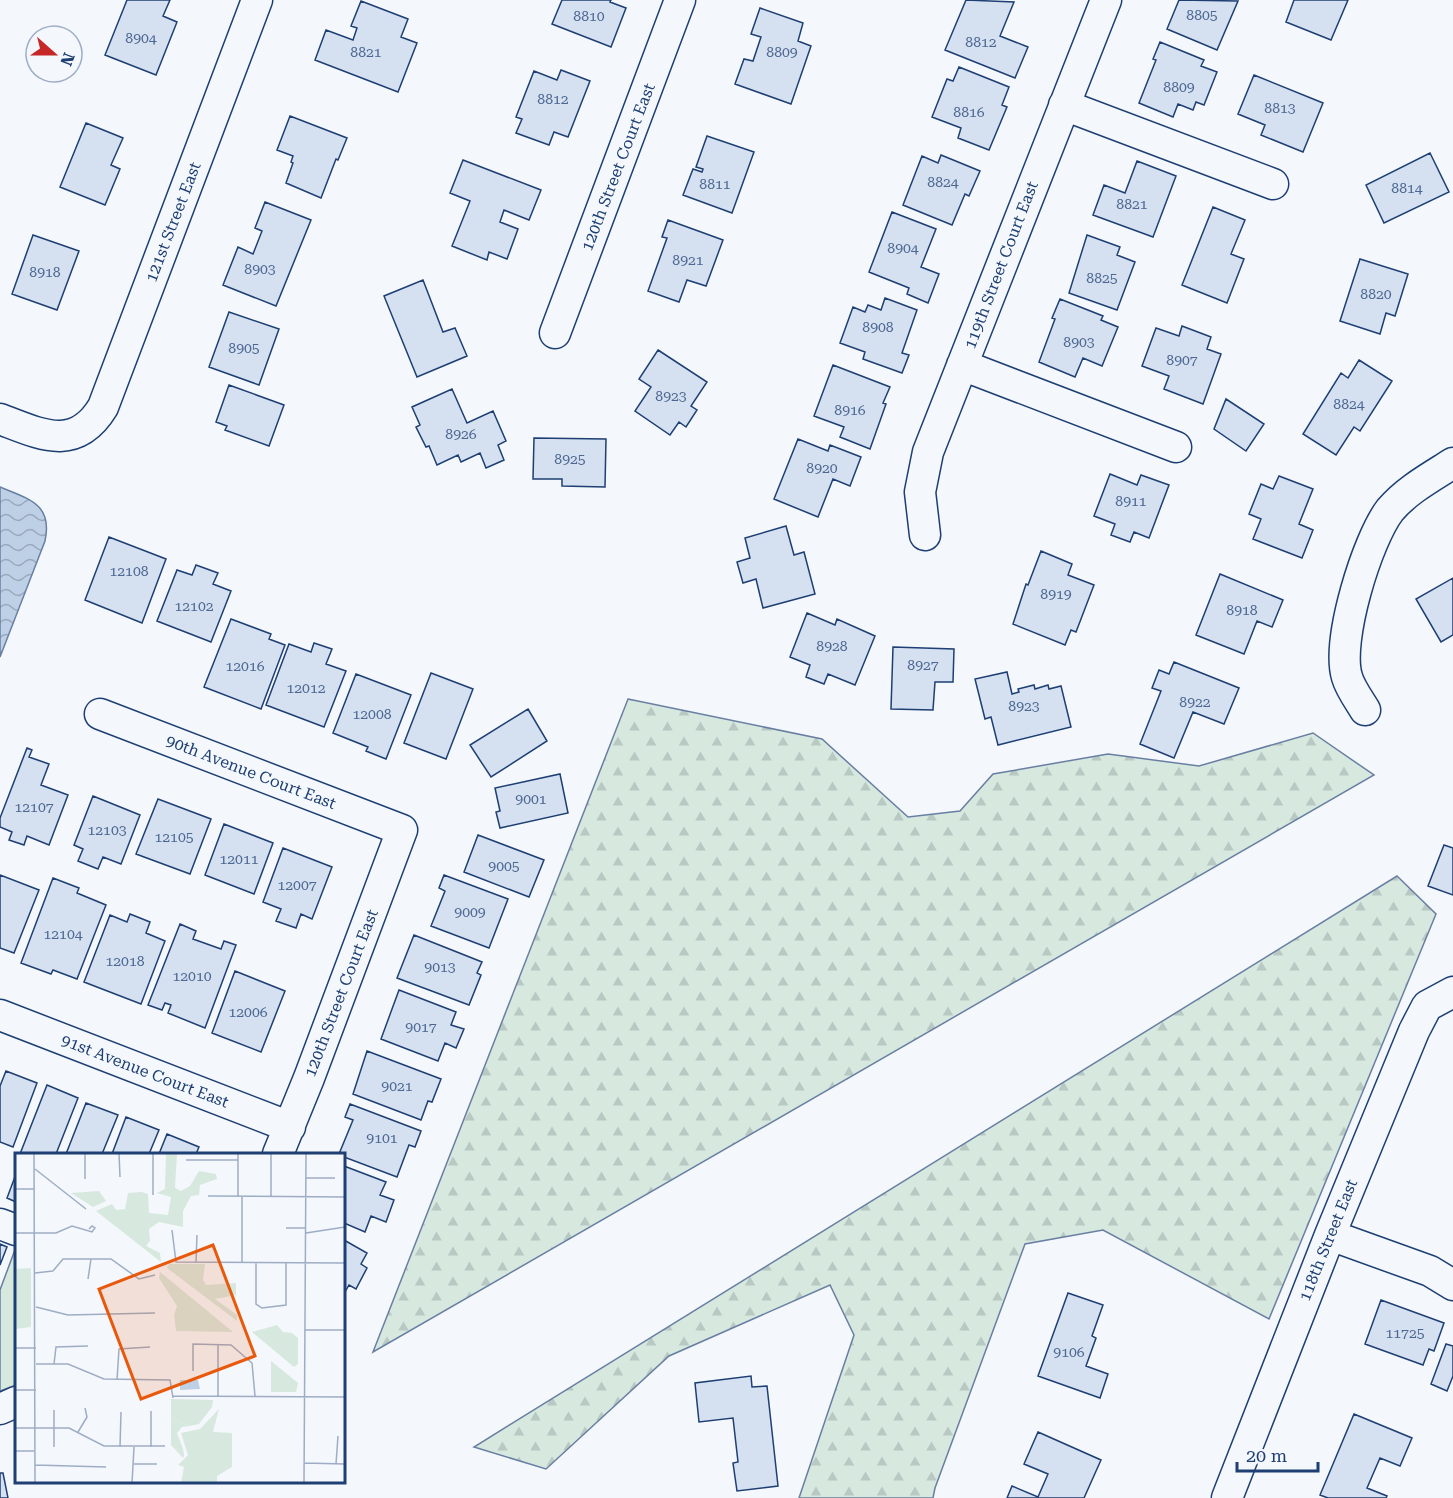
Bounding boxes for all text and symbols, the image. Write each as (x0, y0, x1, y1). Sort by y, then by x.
house number: 8805 (1186, 7, 1218, 23)
house number: 8810 (573, 8, 605, 24)
north arrow (24, 24, 84, 84)
house number: 8904 (125, 30, 157, 46)
house number: 8812 (965, 34, 997, 50)
house number: 8821 (350, 44, 382, 60)
house number: 8809 (766, 44, 798, 60)
text: N (56, 50, 79, 68)
house number: 8809 (1163, 79, 1195, 95)
street label: 120th Street Court East (577, 81, 659, 253)
house number: 8812 (537, 91, 569, 107)
house number: 8813 (1264, 100, 1296, 116)
house number: 8816 (953, 104, 985, 120)
street label: 121st Street East (141, 159, 205, 285)
house number: 8824 (927, 174, 959, 190)
house number: 8811 (699, 176, 731, 192)
street label: 119th Street Court East (960, 179, 1042, 351)
house number: 8814 (1391, 180, 1423, 196)
house number: 8821 (1116, 196, 1148, 212)
house number: 8904 (887, 240, 919, 256)
house number: 8921 (672, 252, 704, 268)
house number: 8903 (244, 261, 276, 277)
house number: 8918 (29, 264, 61, 280)
house number: 8825 (1086, 270, 1118, 286)
house number: 8820 (1360, 286, 1392, 302)
house number: 8908 (862, 319, 894, 335)
house number: 8903 (1063, 334, 1095, 350)
house number: 8905 (228, 340, 260, 356)
house number: 8907 (1166, 352, 1198, 368)
house number: 8923 (655, 388, 687, 404)
house number: 8824 (1333, 396, 1365, 412)
house number: 8916 (834, 402, 866, 418)
house number: 8926 (445, 426, 477, 442)
house number: 8925 (554, 451, 586, 467)
house number: 8920 (806, 460, 838, 476)
house number: 8911 (1115, 493, 1147, 509)
house number: 12108 (109, 563, 149, 579)
house number: 8919 (1040, 586, 1072, 602)
house number: 12102 (174, 598, 214, 614)
house number: 8918 (1226, 602, 1258, 618)
house number: 8928 (816, 638, 848, 654)
house number: 8927 (907, 657, 939, 673)
house number: 12016 (225, 658, 265, 674)
house number: 12012 (286, 680, 326, 696)
house number: 8922 (1179, 694, 1211, 710)
house number: 8923 (1008, 698, 1040, 714)
house number: 12008 (352, 706, 392, 722)
street label: 90th Avenue Court East (163, 731, 339, 813)
house number: 9001 (515, 791, 547, 807)
house number: 12107 (14, 799, 54, 815)
house number: 12103 (87, 822, 127, 838)
house number: 12105 (154, 829, 194, 845)
house number: 12011 (219, 851, 259, 867)
house number: 9005 (488, 858, 520, 874)
house number: 12007 (277, 877, 317, 893)
house number: 9009 (454, 904, 486, 920)
street label: 120th Street Court East (300, 907, 382, 1079)
house number: 12104 (43, 926, 83, 942)
house number: 12018 (105, 953, 145, 969)
house number: 9013 (424, 959, 456, 975)
house number: 12010 (172, 968, 212, 984)
house number: 12006 (228, 1004, 268, 1020)
house number: 9017 (405, 1019, 437, 1035)
street label: 91st Avenue Court East (59, 1030, 231, 1112)
house number: 9021 (381, 1078, 413, 1094)
house number: 9101 (366, 1130, 398, 1146)
inset map (15, 1153, 345, 1483)
street label: 118th Street East (1295, 1176, 1361, 1304)
house number: 11725 (1385, 1325, 1425, 1341)
house number: 9106 (1053, 1344, 1085, 1360)
scale bar (1237, 1435, 1318, 1473)
text: 20 m (1246, 1445, 1287, 1466)

